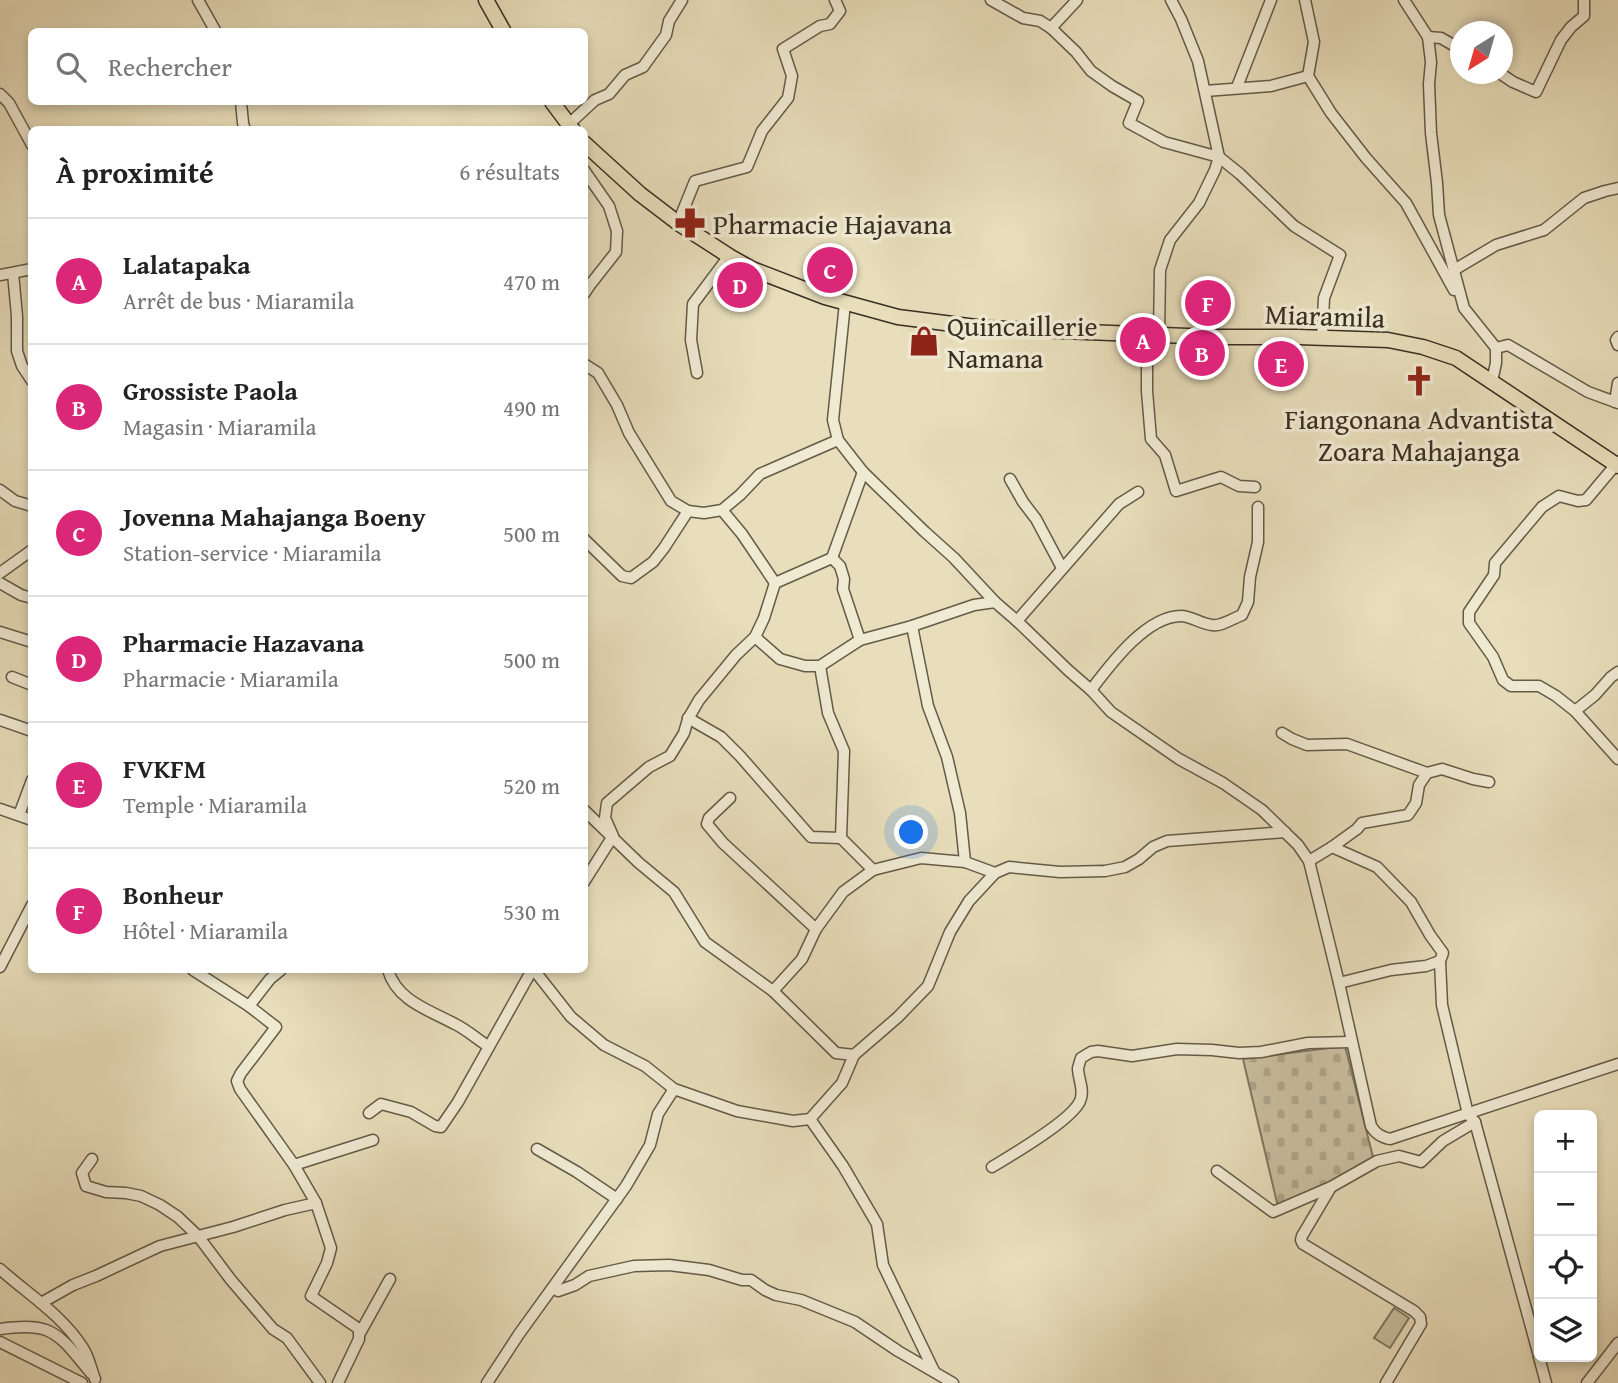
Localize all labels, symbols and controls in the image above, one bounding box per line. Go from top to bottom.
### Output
north arrow [1450,21,1513,84]
search box [28,28,588,105]
text: Rechercher [108,47,232,86]
icon: search [52,48,90,86]
text: À proximité [56,150,214,194]
text: 6 résultats [459,155,560,188]
place label: Pharmacie Hajavana [713,203,953,244]
pharmacy icon: Pharmacie Hajavana [673,206,707,240]
pin: C [807,244,853,296]
text: Lalatapaka [123,245,251,284]
pin: D [717,259,763,311]
text: A [72,265,86,298]
text: 470 m [503,265,560,298]
pin: F [1185,277,1231,329]
text: Arrêt de bus · Miaramila [123,284,354,317]
street label: Miaramila [1264,292,1387,338]
place label: Quincaillerie Namana [947,305,1098,378]
pin: A [1120,314,1166,366]
shop icon: Quincaillerie Namana [907,324,941,358]
pin: B [1179,327,1225,379]
pin: E [1258,338,1304,390]
church icon: Fiangonana Advantista Zoara Mahajanga [1402,364,1436,398]
text: Grossiste Paola [123,371,298,410]
text: B [72,391,86,424]
text: 490 m [503,391,560,424]
place label: Fiangonana Advantista Zoara Mahajanga [1284,398,1554,471]
text: Magasin · Miaramila [123,410,316,443]
text: Jovenna Mahajanga Boeny [123,497,425,536]
text: C [72,517,86,550]
text: 500 m [503,517,560,550]
text: Station-service · Miaramila [123,536,381,569]
text: Pharmacie Hazavana [123,623,364,662]
text: D [72,643,86,676]
text: 500 m [503,643,560,676]
text: Pharmacie · Miaramila [123,662,339,695]
text: FVKFM [123,749,206,788]
text: E [73,769,85,802]
text: 520 m [503,769,560,802]
text: Temple · Miaramila [123,788,307,821]
your location [894,815,928,849]
text: Bonheur [123,875,223,914]
text: F [73,895,85,928]
text: 530 m [503,895,560,928]
text: Hôtel · Miaramila [123,914,288,947]
map controls [1534,1110,1597,1362]
button: + [1534,1110,1597,1173]
button: − [1534,1173,1597,1236]
button: locate [1534,1236,1597,1299]
button: layers [1534,1299,1597,1362]

